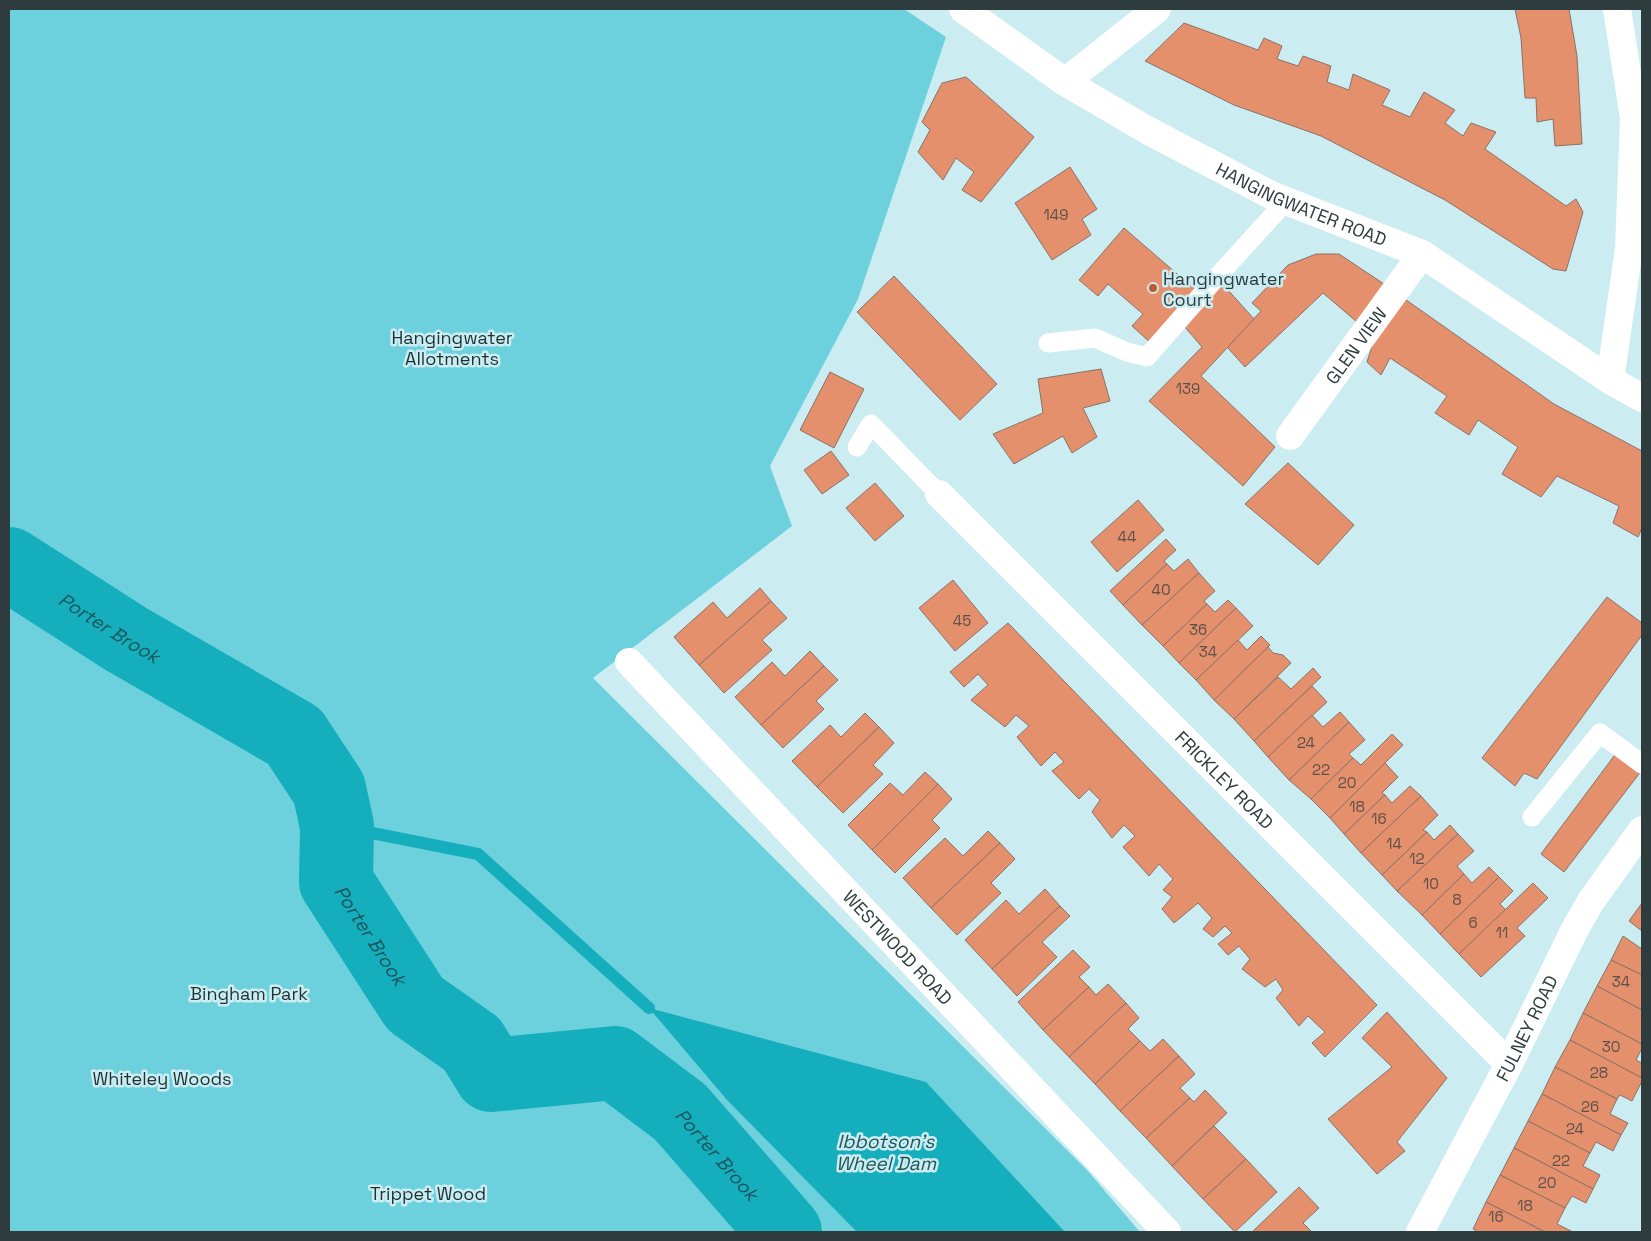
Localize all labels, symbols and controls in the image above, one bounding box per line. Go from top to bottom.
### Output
street label: HANGINGWATER ROAD [1212,157,1390,251]
house number: 149 [1044,205,1068,224]
place label: Hangingwater Court [1163,267,1284,311]
marker: Hangingwater Court [1147,282,1159,294]
street label: GLEN VIEW [1320,302,1392,388]
park label: Hangingwater Allotments [391,326,513,370]
house number: 139 [1176,379,1200,398]
house number: 44 [1118,527,1136,546]
house number: 40 [1152,580,1171,599]
water label: Porter Brook [54,587,167,670]
house number: 45 [953,611,971,630]
house number: 36 [1189,620,1207,639]
house number: 34 [1199,642,1217,661]
street label: FRICKLEY ROAD [1171,726,1279,834]
house number: 24 [1297,733,1315,752]
house number: 22 [1312,760,1330,779]
house number: 20 [1338,773,1356,792]
house number: 18 [1349,797,1365,816]
house number: 16 [1371,809,1387,828]
house number: 14 [1386,834,1402,853]
house number: 12 [1409,849,1425,868]
house number: 10 [1423,874,1439,893]
water label: Porter Brook [329,880,414,993]
street label: WESTWOOD ROAD [838,885,958,1009]
house number: 8 [1452,890,1462,909]
house number: 6 [1468,913,1478,932]
house number: 11 [1496,923,1508,942]
street label: FULNEY ROAD [1490,971,1562,1085]
house number: 34 [1612,972,1630,991]
park label: Bingham Park [190,982,308,1005]
house number: 30 [1602,1037,1620,1056]
house number: 28 [1590,1063,1608,1082]
park label: Whiteley Woods [92,1067,232,1090]
house number: 26 [1581,1097,1599,1116]
water label: Porter Brook [670,1103,766,1208]
house number: 24 [1566,1119,1584,1138]
water label: Ibbotson’s Wheel Dam [836,1129,937,1176]
house number: 22 [1552,1151,1570,1170]
house number: 20 [1538,1173,1556,1192]
park label: Trippet Wood [370,1182,486,1205]
house number: 18 [1517,1196,1533,1215]
house number: 16 [1488,1207,1504,1226]

